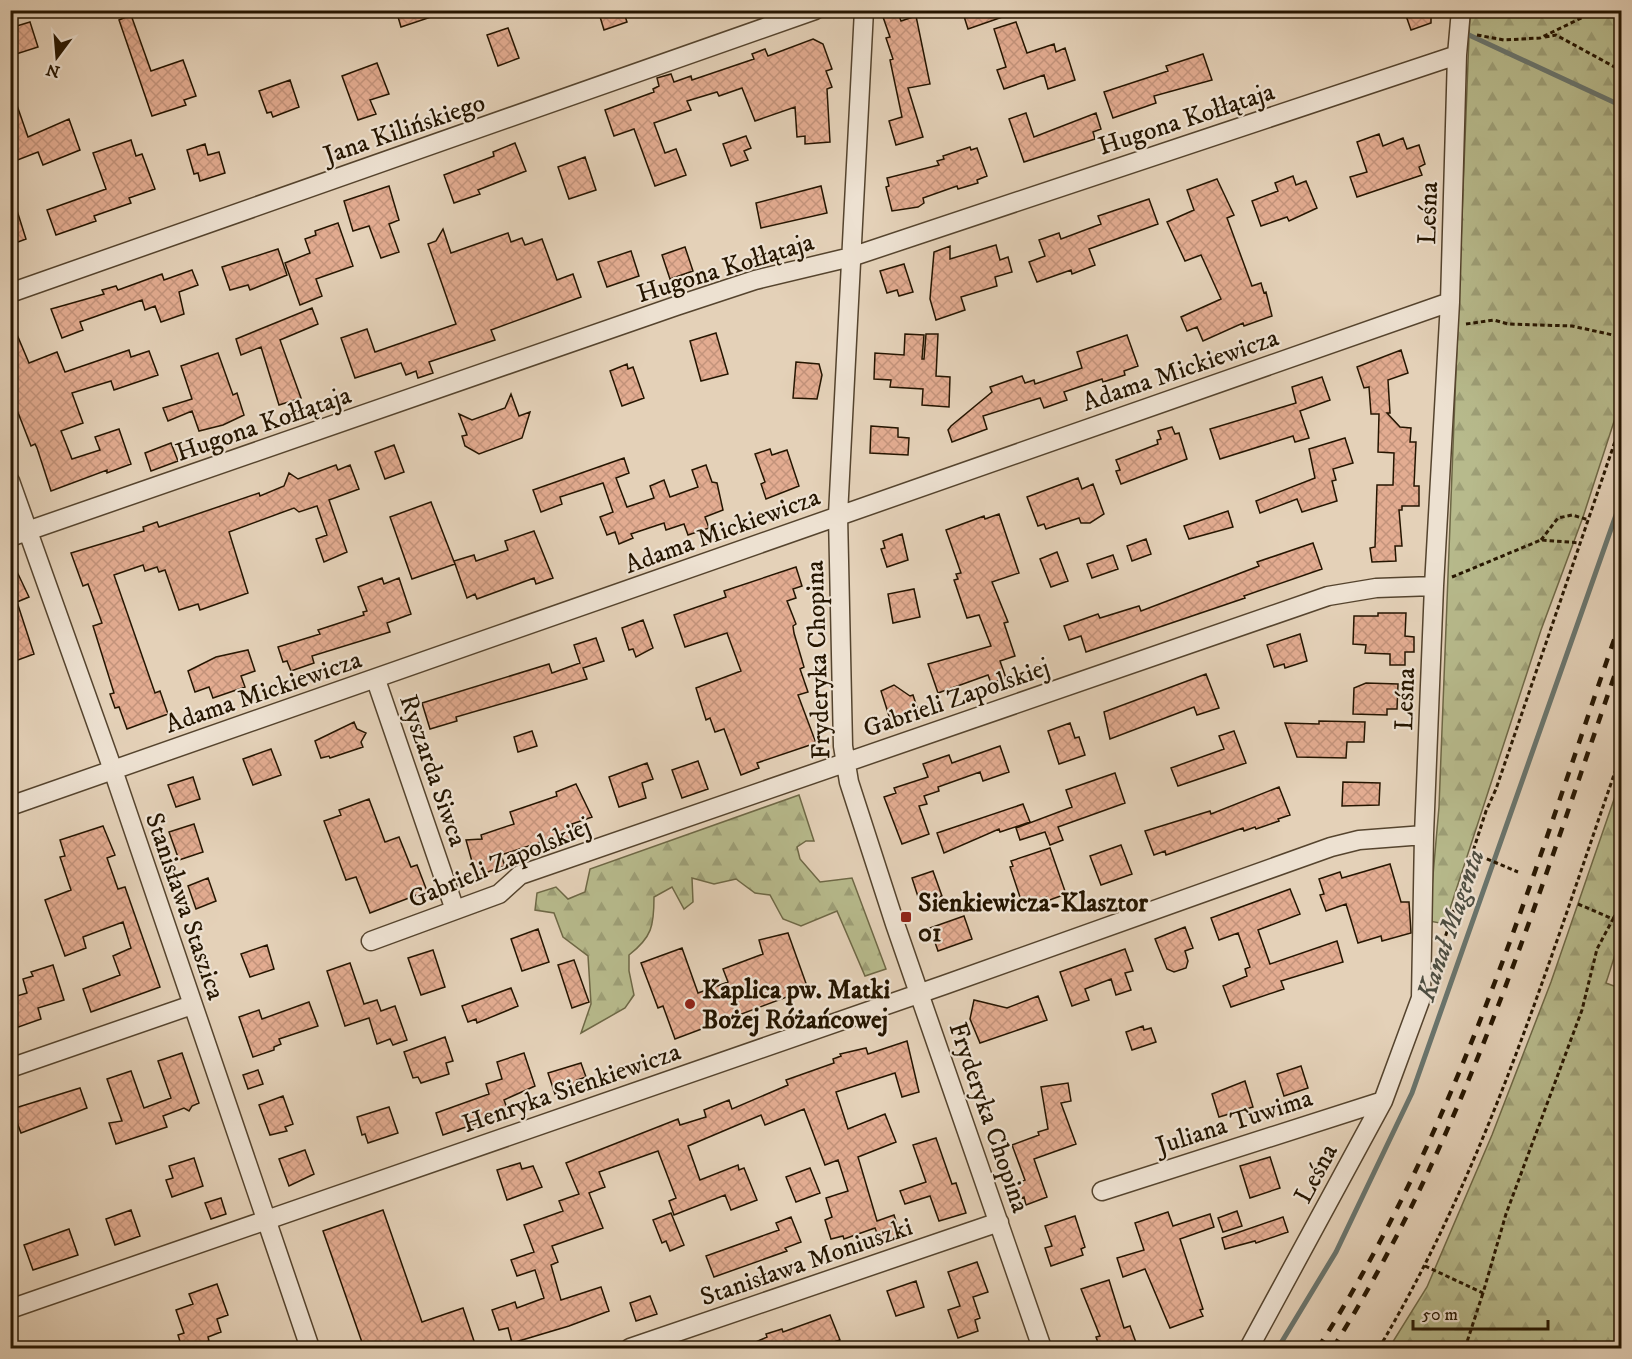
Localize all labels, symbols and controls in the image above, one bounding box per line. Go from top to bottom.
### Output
north arrow [27,27,87,87]
text: N [44,59,62,82]
street label: Hugona Kołłątaja [1094,75,1279,163]
street label: Jana Kilińskiego [318,86,490,173]
street label: Leśna [1411,181,1446,245]
street label: Hugona Kołłątaja [633,226,818,311]
street label: Adama Mickiewicza [1078,321,1283,419]
street label: Hugona Kołłątaja [171,379,356,470]
street label: Adama Mickiewicza [620,481,825,582]
street label: Fryderyka Chopina [799,560,838,760]
street label: Adama Mickiewicza [161,643,366,741]
street label: Gabrieli Zapolskiej [859,651,1054,746]
street label: Leśna [1388,667,1423,731]
street label: Ryszarda Siwca [391,690,474,851]
street label: Stanisława Staszica [137,809,232,1004]
street label: Gabrieli Zapolskiej [403,810,596,917]
water label: Kanał Magenta [1409,845,1493,1006]
place label: Sienkiewicza-Klasztor 01 [918,887,1148,950]
marker: Sienkiewicza-Klasztor 01 [899,910,913,924]
place label: Kaplica pw. Matki Bożej Różańcowej [702,974,890,1037]
marker: Kaplica pw. Matki Bożej Różańcowej [683,997,697,1011]
street label: Fryderyka Chopina [941,1018,1037,1217]
street label: Henryka Sienkiewicza [458,1036,685,1141]
street label: Juliana Tuwima [1150,1082,1317,1164]
street label: Leśna [1287,1138,1346,1209]
street label: Stanisława Moniuszki [696,1211,917,1314]
scale bar [1413,1293,1548,1331]
text: 50 m [1422,1304,1458,1326]

